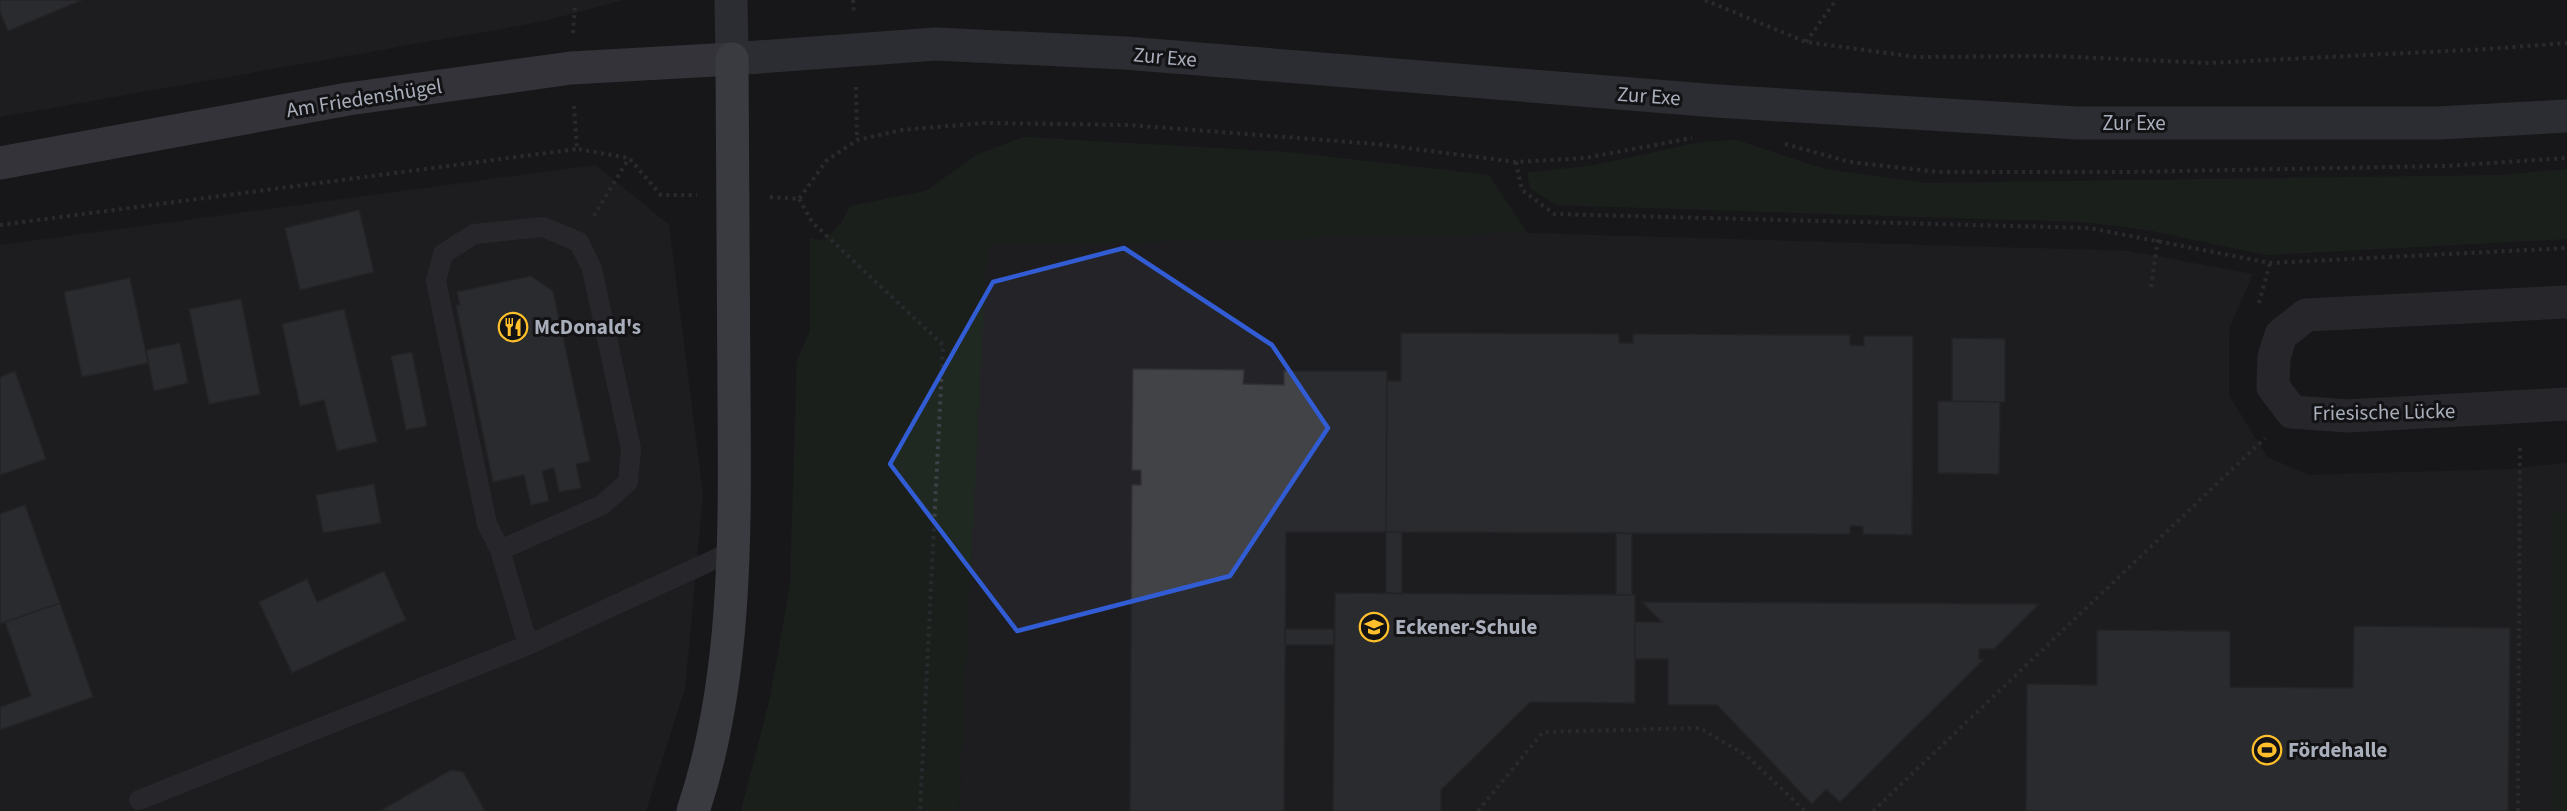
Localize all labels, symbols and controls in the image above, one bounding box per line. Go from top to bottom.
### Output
street label: Zur Exe [1132,39,1198,75]
street label: Am Friedenshügel [284,71,444,125]
street label: Zur Exe [1616,79,1682,113]
street label: Zur Exe [2102,108,2166,138]
restaurant icon: McDonald's [497,311,529,343]
place label: McDonald's [534,312,641,342]
street label: Friesische Lücke [2312,396,2456,428]
school or university icon: Eckener-Schule [1358,611,1390,643]
place label: Eckener-Schule [1395,612,1537,642]
sports icon: Fördehalle [2251,734,2283,766]
place label: Fördehalle [2288,735,2387,765]

